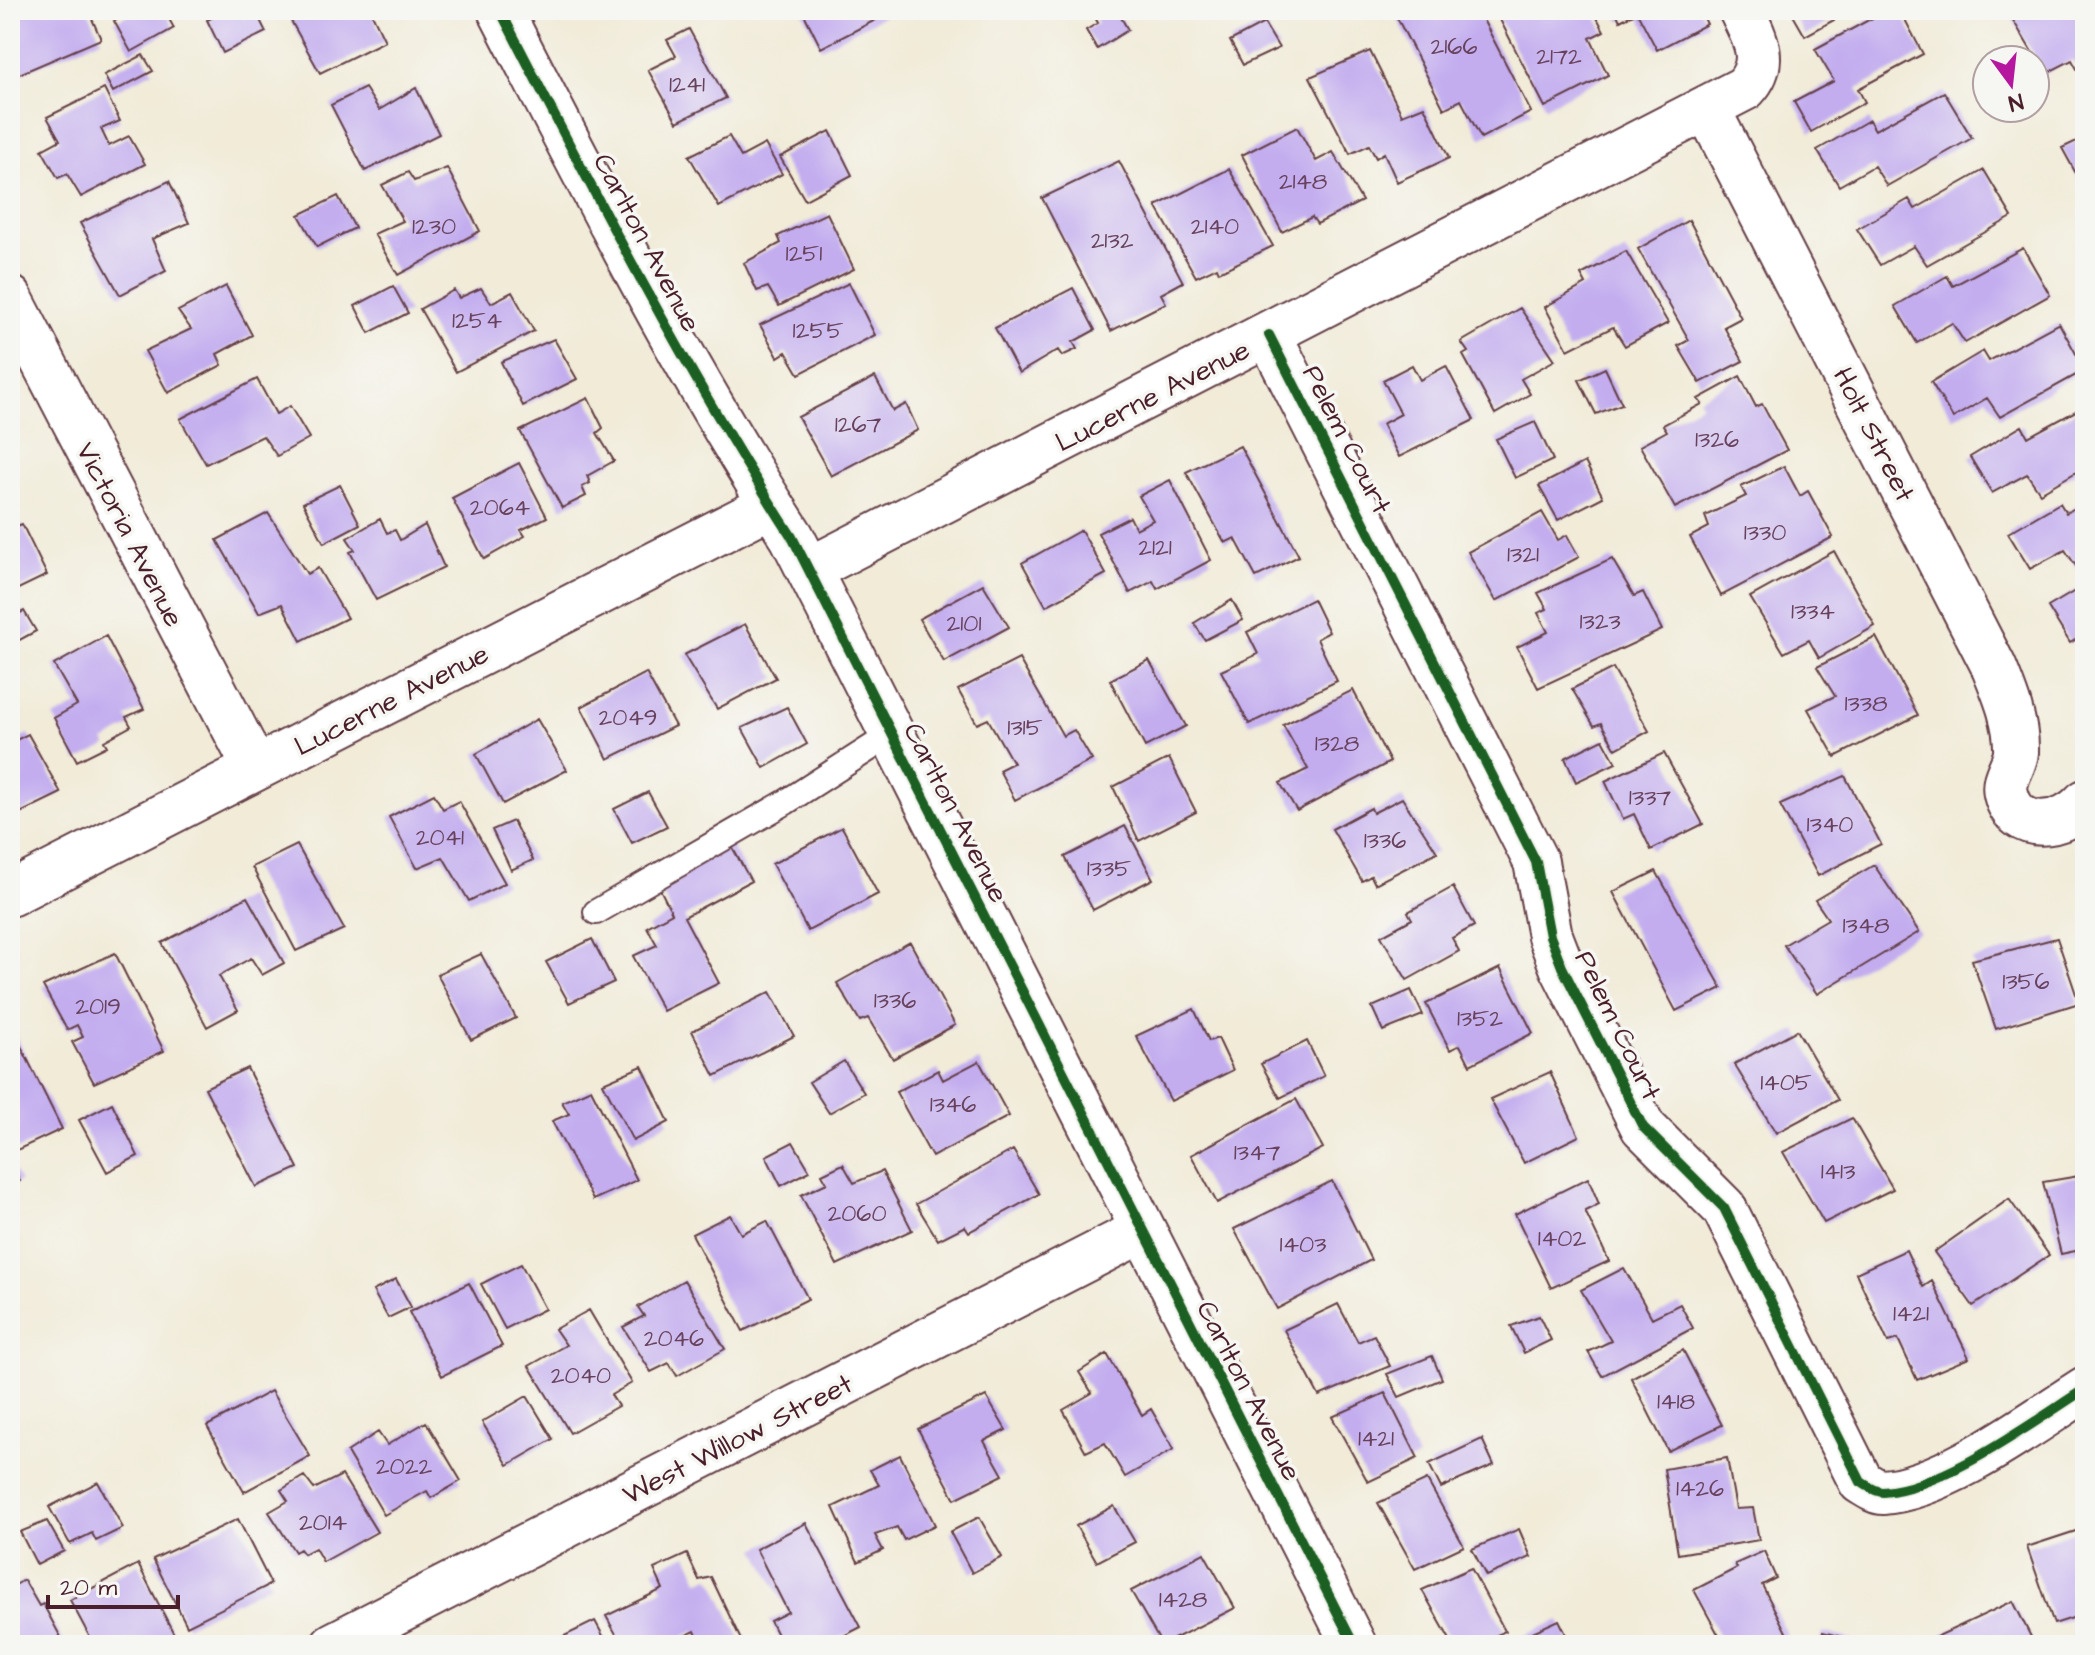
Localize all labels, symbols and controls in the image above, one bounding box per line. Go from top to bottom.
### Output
house number: 2166 [1431,30,1477,64]
house number: 2172 [1536,40,1582,74]
north arrow [1971,44,2051,124]
house number: 1241 [669,68,705,102]
text: N [2005,85,2026,119]
street label: Carlton Avenue [583,146,710,339]
house number: 2148 [1279,165,1327,199]
house number: 1230 [412,210,456,244]
house number: 2140 [1191,210,1239,244]
house number: 2132 [1091,224,1134,258]
house number: 1251 [786,237,822,271]
house number: 1254 [452,304,502,338]
house number: 1255 [793,314,843,348]
street label: Lucerne Avenue [1049,331,1257,462]
street label: Pelem Court [1292,359,1401,521]
street label: Holt Street [1823,361,1924,509]
house number: 1267 [835,408,882,442]
house number: 1326 [1695,423,1739,457]
street label: Victoria Avenue [66,436,193,634]
house number: 2064 [470,491,530,525]
house number: 1330 [1744,516,1786,550]
house number: 2121 [1138,531,1172,565]
house number: 1321 [1507,538,1539,572]
house number: 1334 [1791,595,1835,629]
house number: 1323 [1579,605,1621,639]
house number: 2101 [946,607,982,641]
street label: Lucerne Avenue [288,635,496,766]
house number: 1338 [1844,687,1888,721]
house number: 2049 [599,701,657,735]
house number: 1315 [1007,711,1043,745]
street label: Carlton Avenue [894,716,1018,909]
house number: 1328 [1315,727,1359,761]
house number: 1337 [1629,781,1671,815]
house number: 1340 [1807,808,1853,842]
house number: 2041 [416,821,464,855]
house number: 1336 [1364,824,1406,858]
house number: 1335 [1087,852,1131,886]
house number: 1348 [1842,909,1890,943]
street label: Pelem Court [1565,944,1671,1108]
house number: 1356 [2002,965,2050,999]
house number: 1336 [874,984,916,1018]
house number: 2019 [75,990,121,1024]
house number: 1352 [1457,1002,1503,1036]
house number: 1405 [1760,1066,1812,1100]
house number: 1346 [930,1088,976,1122]
house number: 1347 [1234,1136,1280,1170]
house number: 1413 [1821,1155,1855,1189]
house number: 2060 [827,1197,887,1231]
house number: 1402 [1538,1222,1586,1256]
house number: 1403 [1280,1228,1326,1262]
street label: Carlton Avenue [1187,1294,1311,1487]
house number: 1421 [1893,1297,1929,1331]
house number: 2046 [644,1322,704,1356]
house number: 2040 [551,1359,611,1393]
street label: West Willow Street [616,1364,860,1514]
house number: 1418 [1657,1385,1695,1419]
house number: 1421 [1358,1422,1394,1456]
house number: 2022 [376,1450,432,1484]
house number: 1426 [1676,1472,1724,1506]
house number: 2014 [299,1506,347,1540]
scale bar [48,1559,178,1609]
text: 20 m [60,1571,117,1605]
house number: 1428 [1159,1583,1207,1617]

